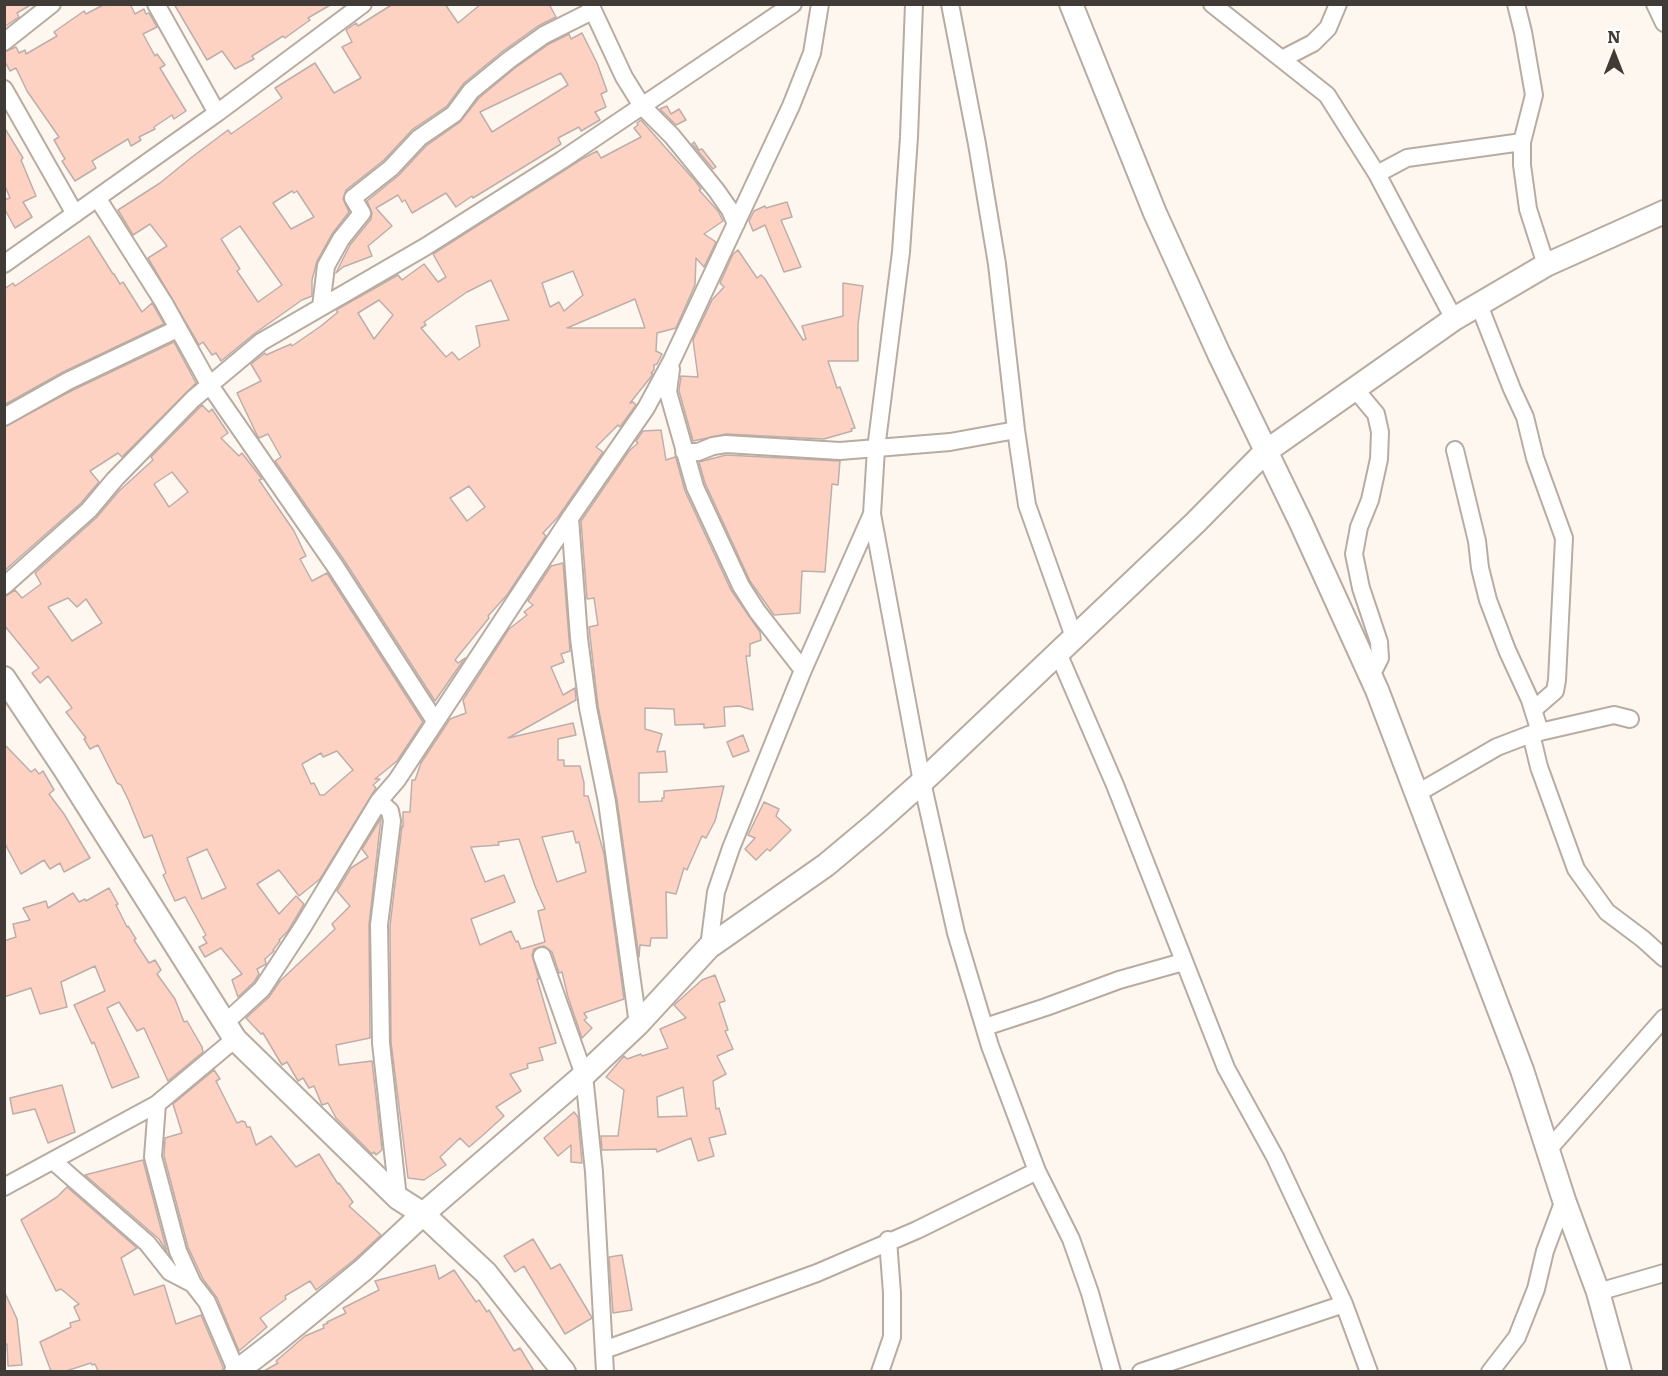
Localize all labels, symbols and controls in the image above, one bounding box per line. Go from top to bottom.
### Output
north arrow [1584,24,1644,84]
text: N [1607,24,1621,48]

